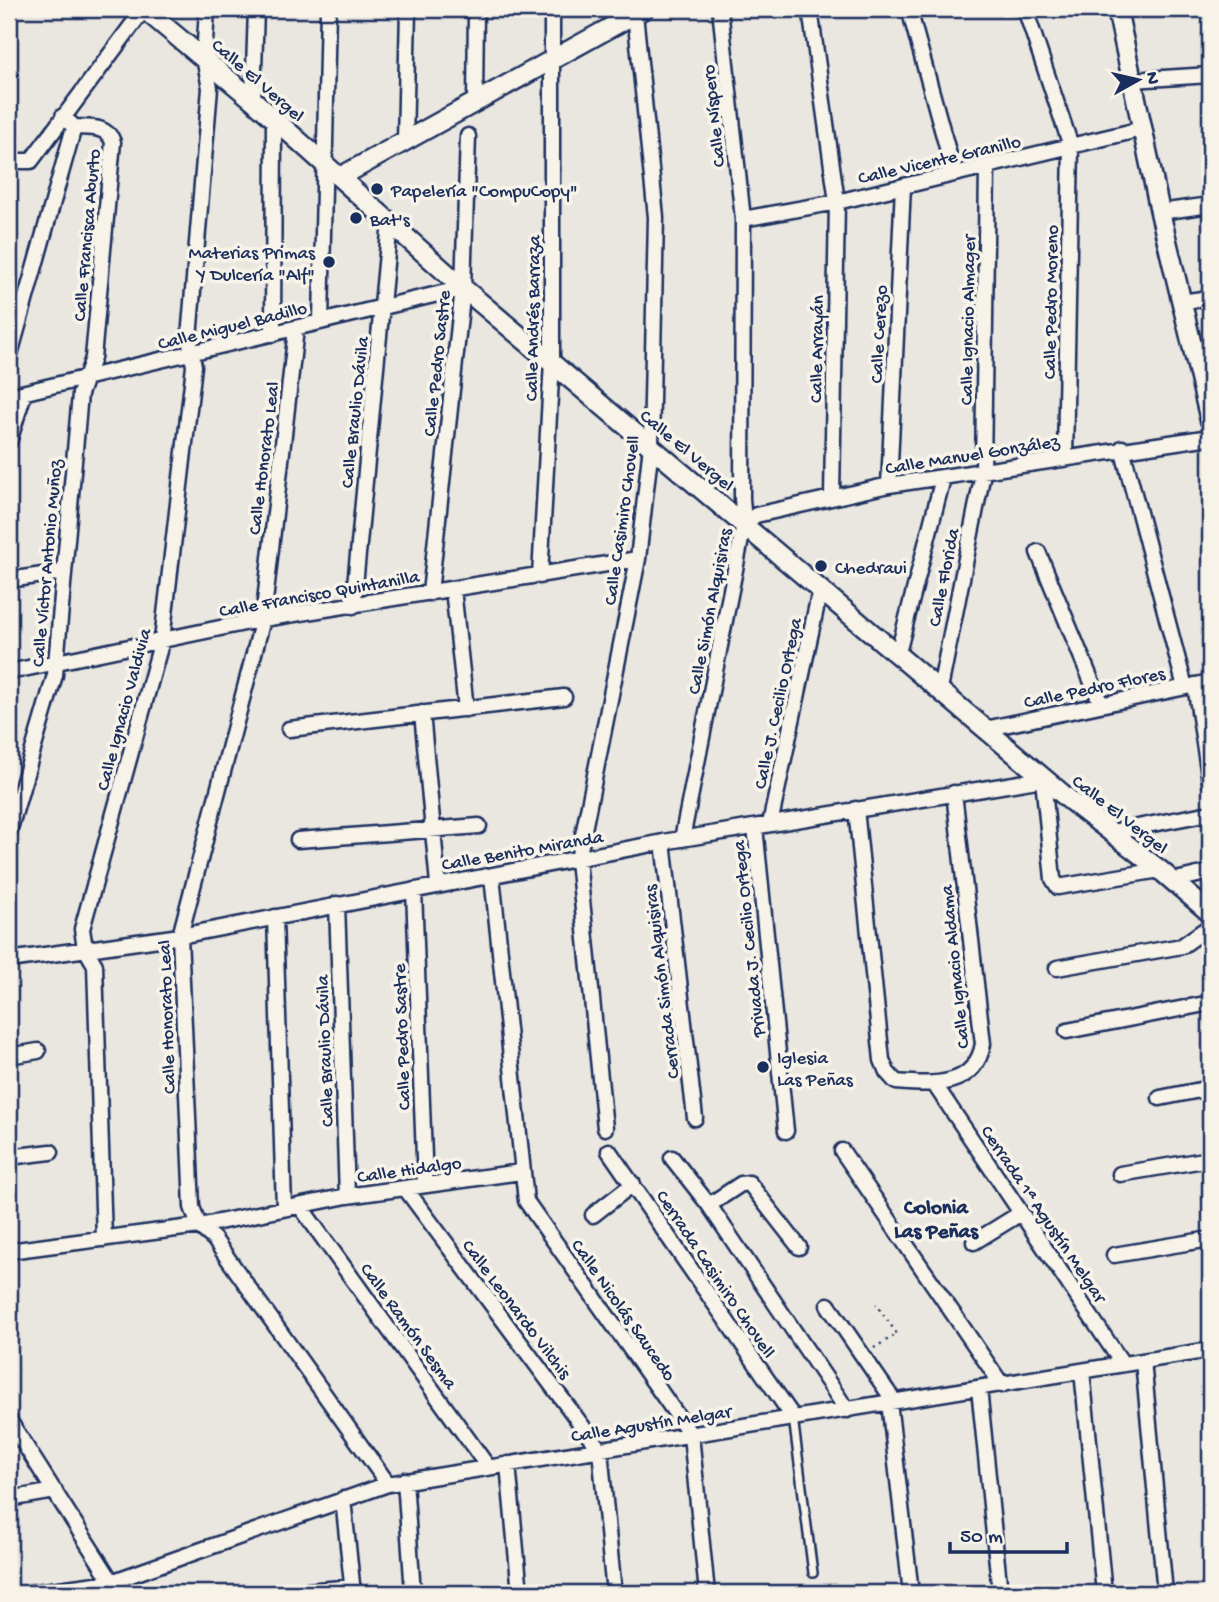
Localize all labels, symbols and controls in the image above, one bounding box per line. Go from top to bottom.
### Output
street label: Calle El Vergel [205,35,308,128]
north arrow [1104,46,1174,116]
street label: Calle Níspero [699,63,732,168]
text: N [1139,70,1164,86]
street label: Calle Vicente Granillo [856,131,1023,191]
street label: Calle Francisca Aburto [69,148,107,323]
marker: Papelería "CompuCopy" [369,181,385,197]
place label: Papelería "CompuCopy" [390,181,578,204]
marker: Bat's [348,210,364,226]
place label: Bat's [369,210,411,233]
street label: Calle Pedro Moreno [1040,224,1065,380]
street label: Calle Andrés Barraza [522,233,547,401]
street label: Calle Ignacio Almager [957,233,983,405]
place label: Materias Primas Y Dulcería "Alf" [188,243,316,288]
marker: Materias Primas Y Dulcería "Alf" [321,254,337,270]
street label: Calle Cerezo [866,284,895,384]
street label: Calle Pedro Sastre [419,289,458,438]
street label: Calle Arrayán [806,295,831,403]
street label: Calle Miguel Badillo [156,298,310,357]
street label: Calle Braulio Dávila [337,334,376,489]
street label: Calle Honorato Leal [245,381,286,536]
street label: Calle El Vergel [634,406,738,498]
street label: Calle Manuel González [884,431,1062,482]
street label: Calle Casimiro Chovell [600,434,647,607]
street label: Calle Víctor Antonio Muñoz [28,458,69,668]
street label: Calle Florida [925,525,967,629]
street label: Calle Simón Alquisiras [684,526,739,697]
marker: Chedraui [813,558,829,574]
place label: Chedraui [835,558,907,581]
street label: Calle Francisco Quintanilla [218,566,423,624]
street label: Calle J. Cecilio Ortega [750,615,809,791]
street label: Calle Ignacio Valdivia [93,625,158,794]
street label: Calle Pedro Flores [1022,663,1168,716]
street label: Calle El Vergel [1066,771,1172,861]
street label: Calle Benito Miranda [440,827,607,878]
street label: Privada J. Cecilio Ortega [729,838,772,1039]
street label: Cerrada Simón Alquisiras [640,882,687,1080]
street label: Calle Ignacio Aldama [936,882,977,1050]
street label: Calle Honorato Leal [154,940,183,1094]
street label: Calle Pedro Sastre [389,963,418,1111]
street label: Calle Braulio Dávila [312,973,341,1127]
place label: Iglesia Las Peñas [777,1048,854,1093]
marker: Iglesia Las Peñas [755,1059,771,1075]
street label: Cerrada 1ª Agustín Melgar [974,1122,1111,1310]
street label: Calle Hidalgo [356,1153,463,1190]
street label: Cerrada Casimiro Chovell [649,1187,779,1363]
district label: Colonia Las Peñas [894,1197,979,1246]
street label: Calle Leonardo Vilchis [455,1236,576,1385]
street label: Calle Nicolás Saucedo [564,1236,680,1387]
street label: Calle Ramón Sesma [354,1259,462,1396]
street label: Calle Agustín Melgar [570,1401,736,1449]
scale bar [950,1511,1067,1555]
text: 50 m [960,1526,1003,1551]

